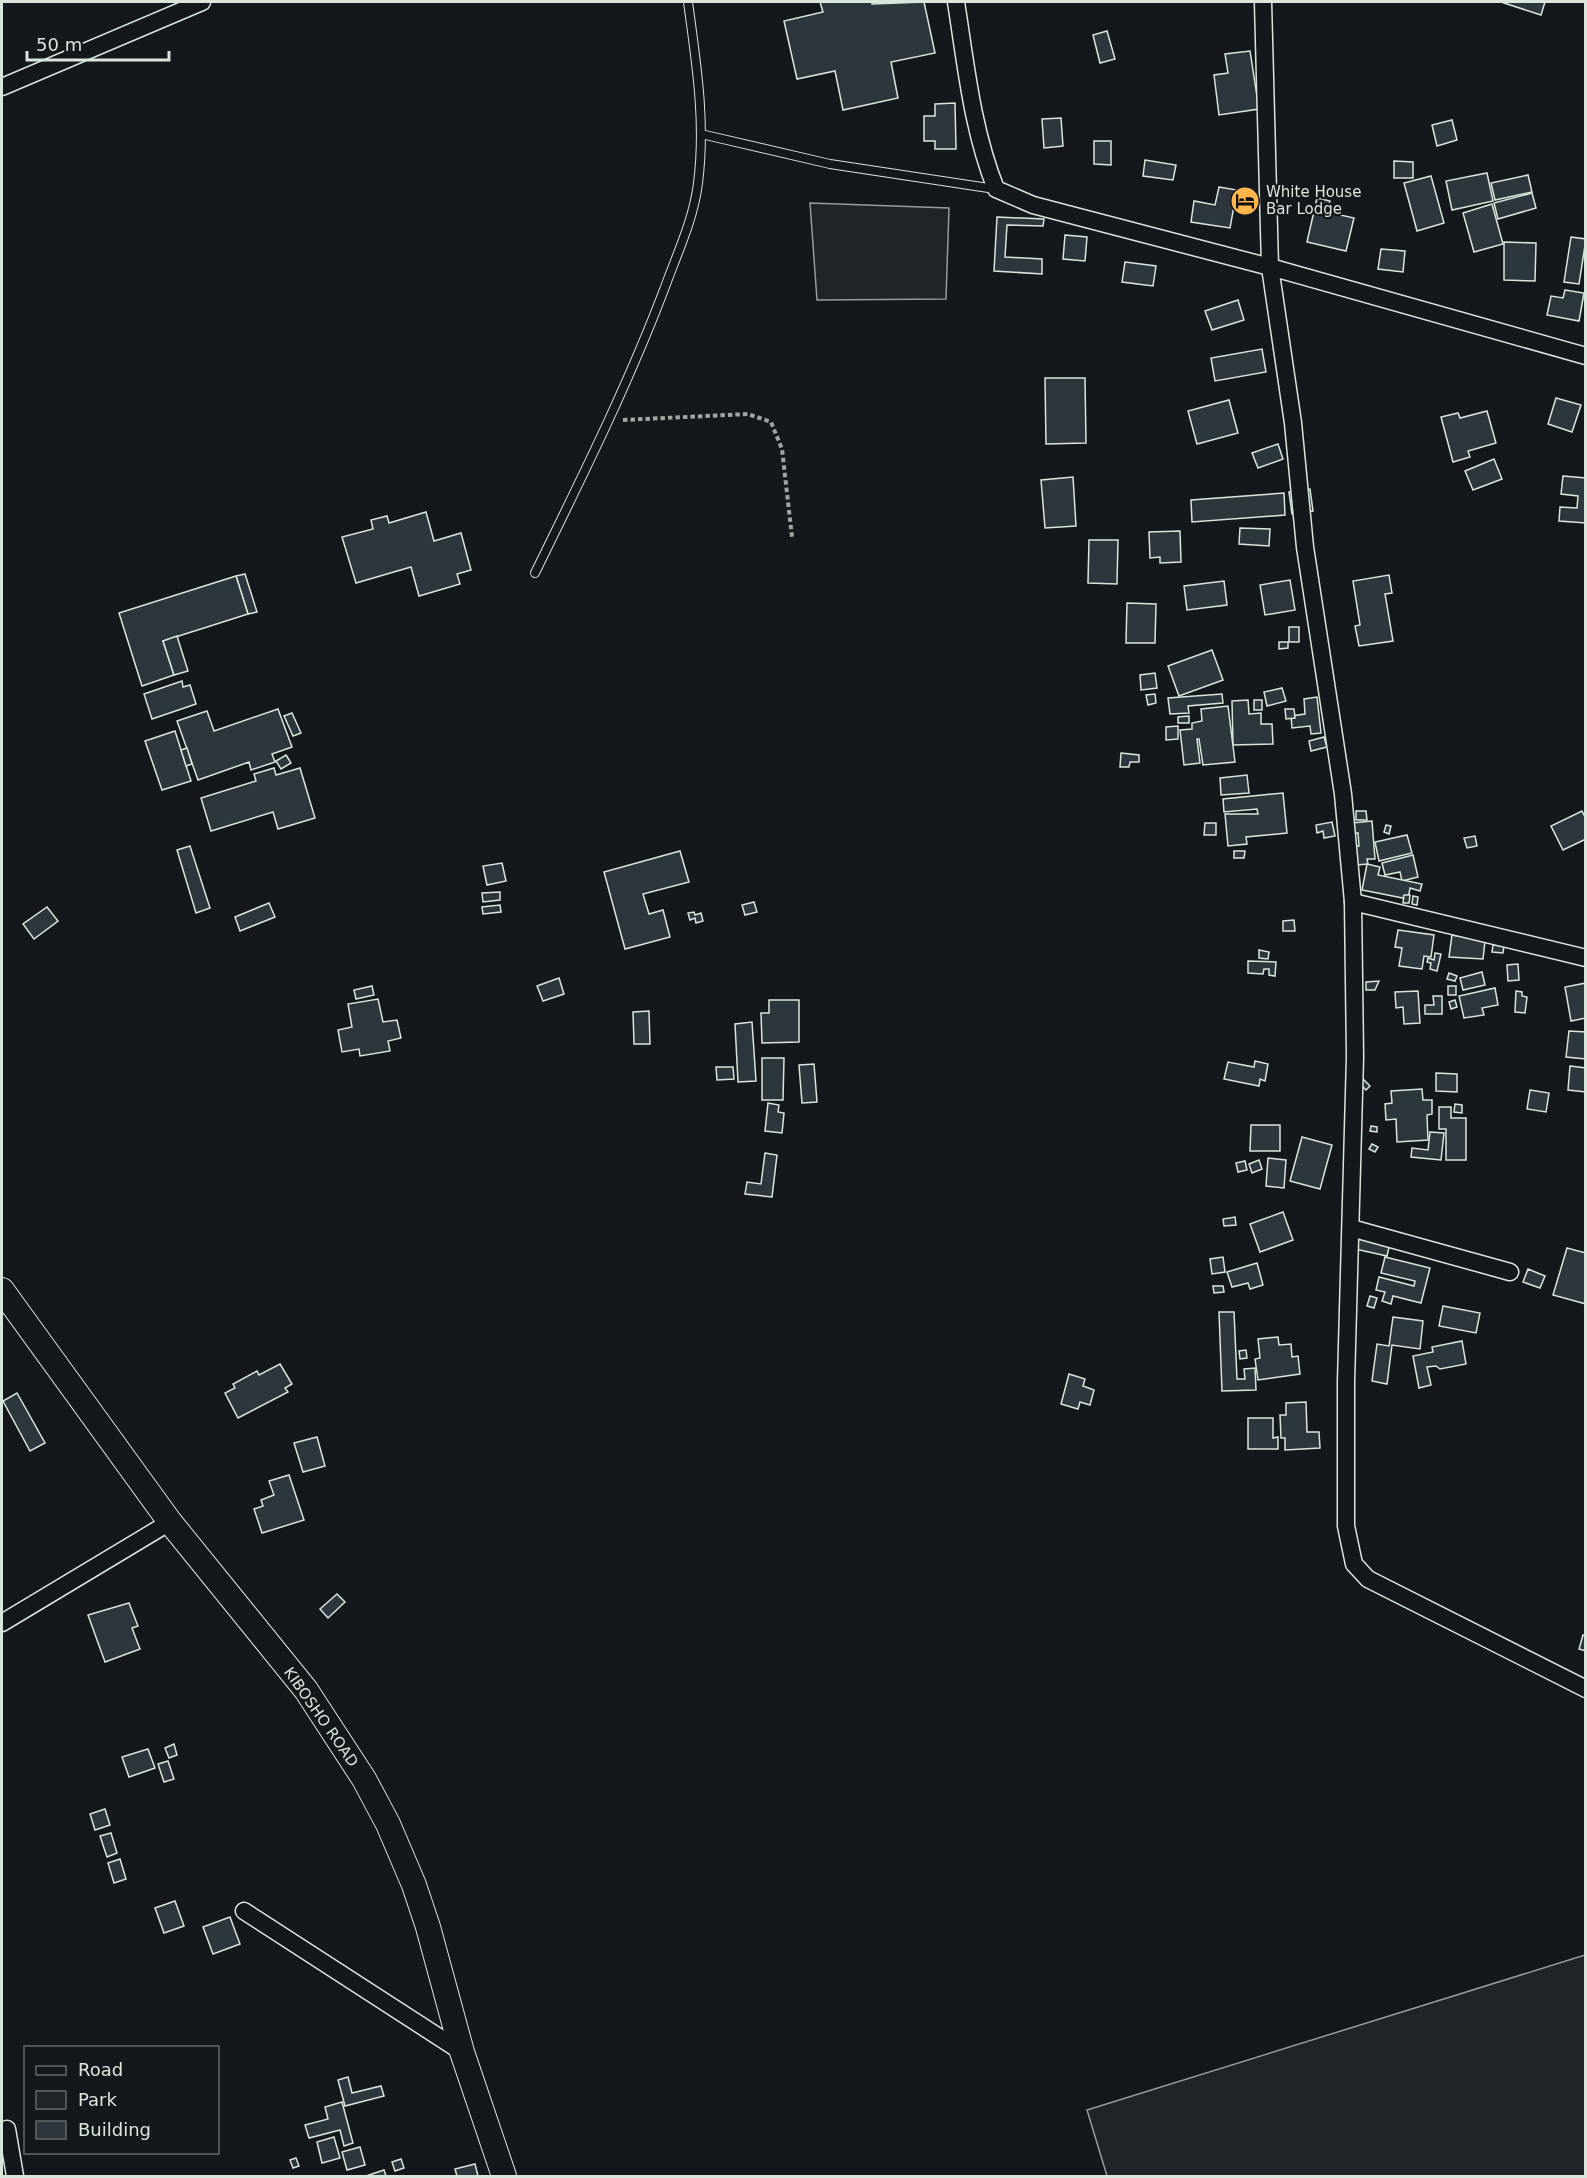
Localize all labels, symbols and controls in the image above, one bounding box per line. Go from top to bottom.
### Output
scale bar [27,24,170,62]
text: 50 m [36,34,82,55]
place label: White House Bar Lodge [1266,183,1361,218]
hotel icon: White House Bar Lodge [1229,185,1261,217]
street label: KIBOSHO ROAD [280,1664,362,1770]
legend [24,2046,219,2154]
text: Road [78,2059,123,2080]
text: Park [78,2089,117,2110]
text: Building [78,2119,151,2140]

